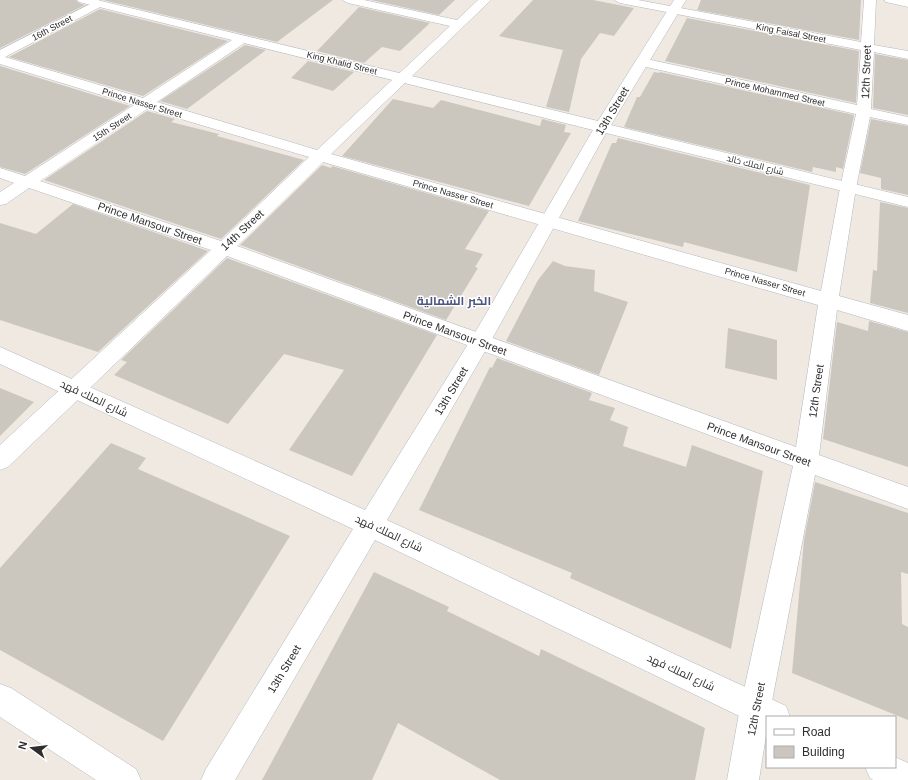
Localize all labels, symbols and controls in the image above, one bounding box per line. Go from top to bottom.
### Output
street label: 16th Street [30,13,74,43]
street label: King Faisal Street [755,21,827,45]
street label: 12th Street [859,45,873,99]
street label: King Khalid Street [306,49,379,77]
street label: Prince Mohammed Street [724,76,826,108]
street label: 13th Street [593,85,631,137]
street label: Prince Nasser Street [101,86,184,120]
street label: 15th Street [91,111,134,143]
street label: شارع الملك خالد [725,153,785,178]
street label: Prince Nasser Street [412,178,495,210]
street label: Prince Mansour Street [96,200,204,246]
street label: 14th Street [218,207,266,253]
street label: Prince Nasser Street [724,266,807,298]
district label: الخبر الشمالية [417,294,491,309]
street label: Prince Mansour Street [402,309,508,357]
street label: 12th Street [806,364,826,418]
street label: 13th Street [432,365,470,417]
street label: شارع الملك فهد [58,377,130,421]
street label: Prince Mansour Street [706,420,812,468]
street label: شارع الملك فهد [353,512,425,556]
street label: 13th Street [265,643,303,695]
street label: شارع الملك فهد [645,651,717,695]
street label: 12th Street [745,681,767,737]
legend [766,716,896,768]
text: Road [802,725,831,739]
north arrow [12,728,52,768]
text: N [16,740,29,751]
text: Building [802,745,845,759]

